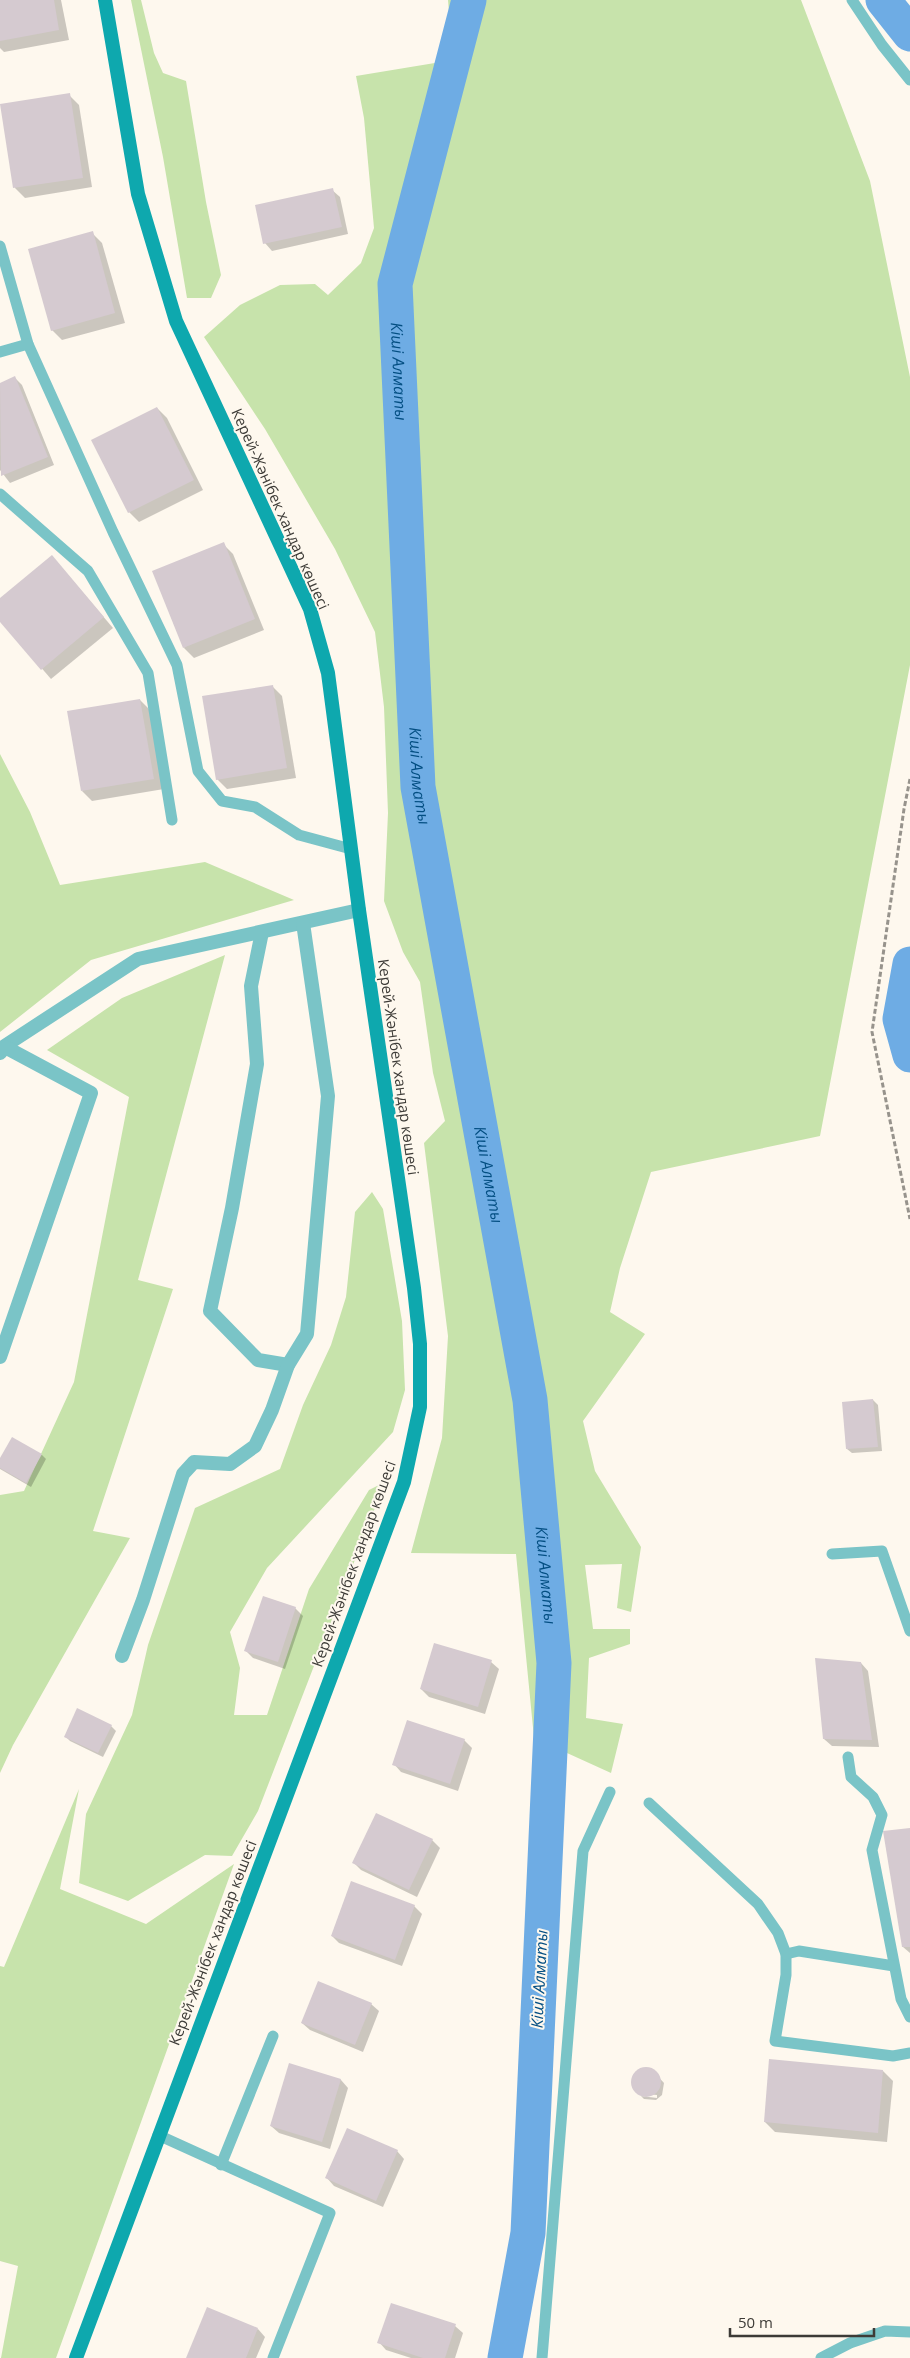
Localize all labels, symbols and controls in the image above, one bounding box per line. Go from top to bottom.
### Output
water label: Кіші Алматы [386,322,412,422]
street label: Керей-Жәнібек хандар көшесі [227,405,334,612]
water label: Кіші Алматы [404,726,436,827]
street label: Керей-Жәнібек хандар көшесі [374,957,424,1176]
water label: Кіші Алматы [469,1124,509,1225]
street label: Керей-Жәнібек хандар көшесі [306,1458,400,1670]
water label: Кіші Алматы [531,1525,561,1626]
street label: Керей-Жәнібек хандар көшесі [164,1837,260,2048]
water label: Кіші Алматы [525,1929,553,2029]
scale bar [730,2306,874,2338]
text: 50 m [738,2312,773,2332]

